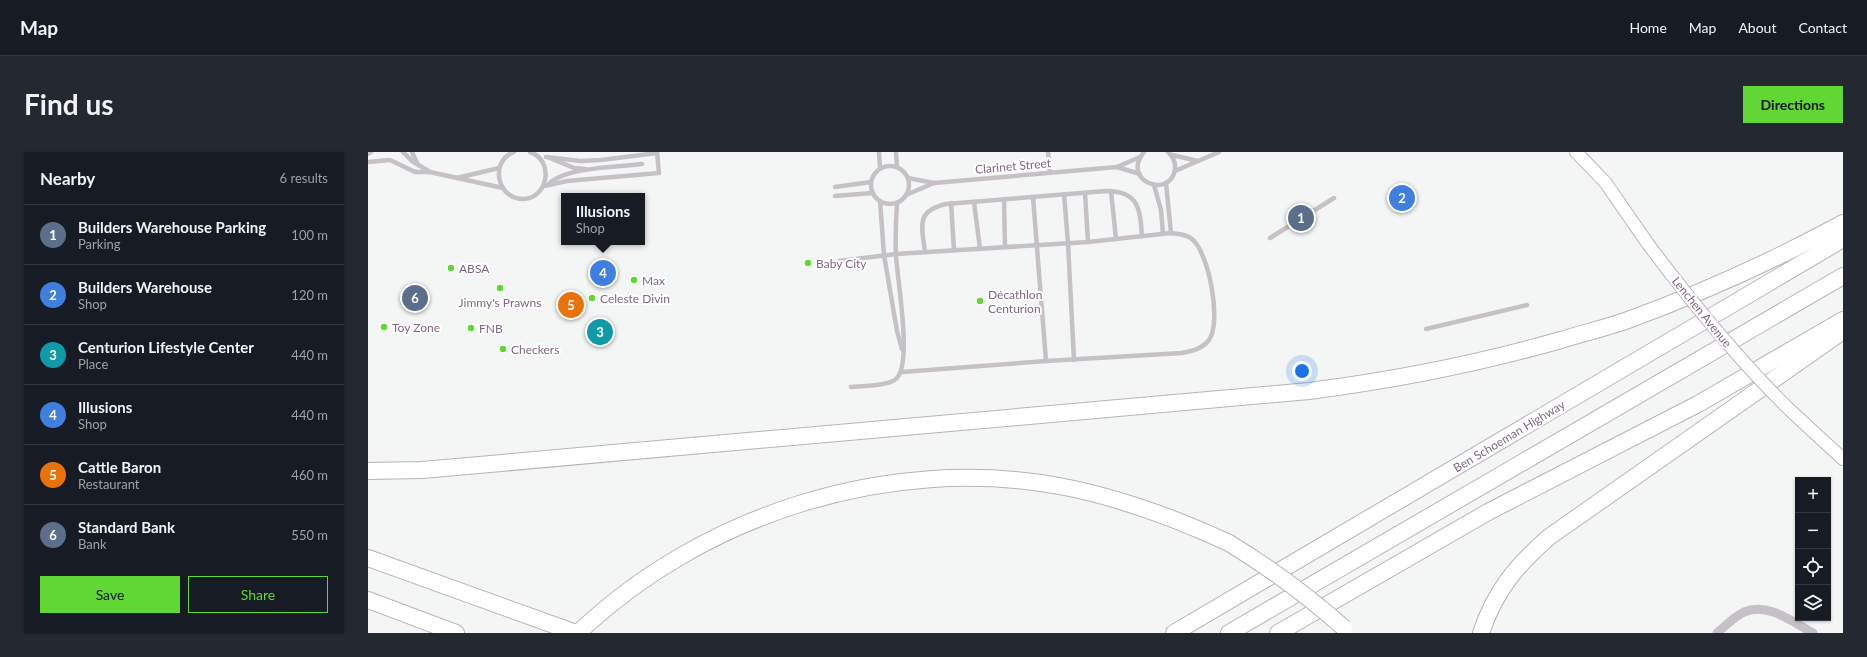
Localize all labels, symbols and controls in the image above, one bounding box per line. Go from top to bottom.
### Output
text: Map [20,16,58,39]
text: Home [1629,19,1667,36]
text: Map [1689,19,1716,36]
text: About [1738,19,1776,36]
text: Contact [1798,19,1847,36]
button: Directions [1743,86,1843,123]
text: Find us [24,87,114,121]
street label: Clarinet Street [974,155,1052,177]
text: Nearby [40,168,95,189]
text: 6 results [280,170,328,186]
pin: 2 [1389,183,1415,213]
popup [561,193,645,245]
text: Illusions [576,202,630,220]
pin: 1 [1288,203,1314,233]
text: Builders Warehouse Parking [78,218,266,236]
text: Shop [576,220,605,236]
text: 1 [49,227,57,243]
text: 100 m [291,227,328,243]
text: Parking [78,236,121,252]
place label: Baby City [816,256,867,271]
pin: 4 [590,258,616,288]
marker: Baby City [803,258,813,268]
place label: ABSA [459,261,490,276]
marker: ABSA [446,263,456,273]
place label: Max [642,273,665,288]
street label: Lenchen Avenue [1669,274,1735,350]
marker: Max [629,275,639,285]
text: Builders Warehouse [78,278,212,296]
pin: 6 [402,283,428,313]
marker: Jimmy's Prawns [495,283,505,293]
text: 2 [49,287,57,303]
text: 120 m [291,287,328,303]
place label: Décathlon Centurion [988,287,1042,316]
pin: 5 [558,290,584,320]
place label: Celeste Divin [600,291,670,306]
marker: Celeste Divin [587,293,597,303]
place label: Jimmy's Prawns [459,295,541,310]
text: Shop [78,296,107,312]
marker: Décathlon Centurion [975,296,985,306]
pin: 3 [587,317,613,347]
place label: Toy Zone [392,320,440,335]
place label: FNB [479,321,503,336]
marker: Toy Zone [379,322,389,332]
marker: FNB [466,323,476,333]
text: Centurion Lifestyle Center [78,338,254,356]
place label: Checkers [511,342,559,357]
marker: Checkers [498,344,508,354]
text: 3 [49,347,57,363]
text: 440 m [291,347,328,363]
text: Place [78,356,108,372]
your location [1292,361,1312,381]
street label: Ben Schoeman Highway [1450,396,1568,475]
text: Illusions [78,398,132,416]
text: 4 [49,407,57,423]
text: 440 m [291,407,328,423]
text: Shop [78,416,107,432]
text: Cattle Baron [78,458,161,476]
text: 5 [49,467,57,483]
text: 460 m [291,467,328,483]
text: Restaurant [78,476,140,492]
map controls [1795,477,1831,621]
button: + [1795,477,1831,513]
button: − [1795,513,1831,549]
text: Standard Bank [78,518,175,536]
text: 6 [49,527,57,543]
text: 550 m [291,527,328,543]
text: Bank [78,536,107,552]
button: locate [1795,549,1831,585]
button: Save [40,576,180,613]
button: Share [188,576,328,613]
button: layers [1795,585,1831,621]

